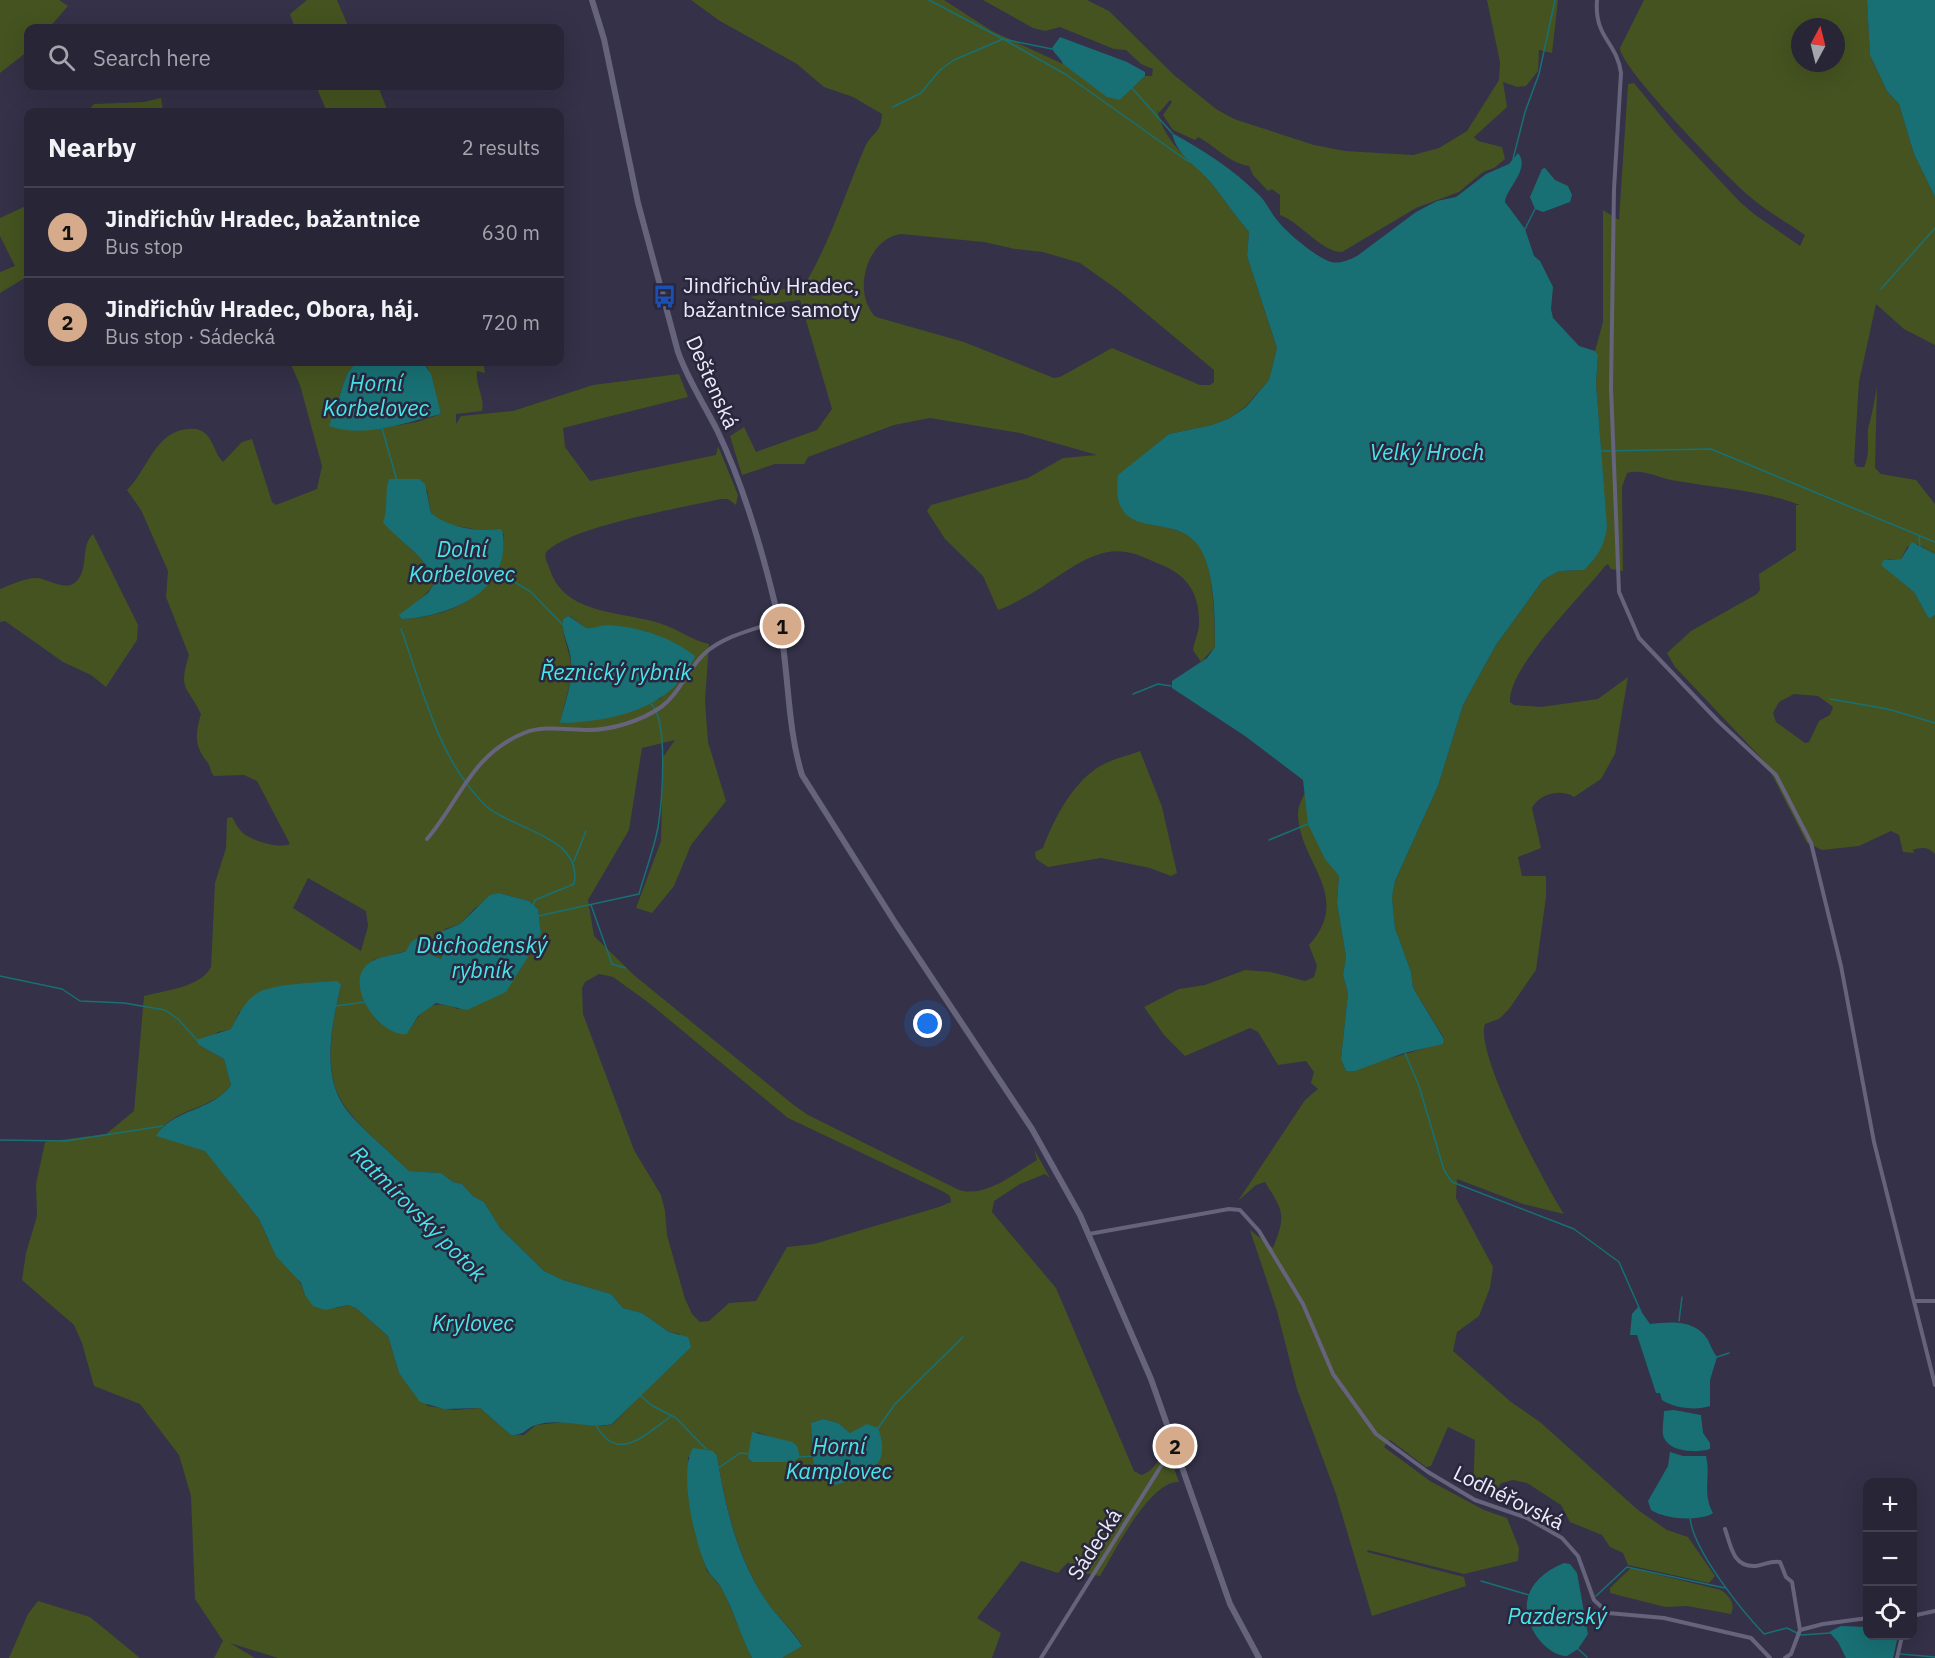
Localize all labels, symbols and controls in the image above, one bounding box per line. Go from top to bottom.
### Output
north arrow [1791,18,1845,72]
search box [24,24,564,90]
icon: search [45,41,78,74]
text: Search here [93,43,211,72]
text: Nearby [48,130,136,164]
text: 2 results [462,134,540,161]
text: Jindřichův Hradec, bažantnice [105,204,420,233]
text: 1 [62,219,74,246]
text: 630 m [482,219,540,246]
text: Bus stop [105,233,183,260]
place label: Jindřichův Hradec, bažantnice samoty [683,271,861,323]
bus stop icon: Jindřichův Hradec, bažantnice samoty [652,284,678,310]
text: Jindřichův Hradec, Obora, háj. [105,294,420,323]
text: 2 [62,309,74,336]
text: 720 m [482,309,540,336]
text: Bus stop · Sádecká [105,323,275,350]
street label: Deštenská [680,331,746,433]
water label: Horní Korbelovec [323,368,429,422]
water label: Velký Hroch [1370,437,1484,466]
water label: Dolní Korbelovec [409,534,515,588]
pin: 1 [762,604,802,648]
water label: Řeznický rybník [540,657,692,686]
water label: Důchodenský rybník [417,930,549,984]
your location [913,1009,942,1038]
water label: Ratmírovský potok [345,1139,493,1287]
water label: Krylovec [432,1308,514,1337]
pin: 2 [1156,1424,1194,1468]
water label: Horní Kamplovec [786,1431,893,1485]
street label: Lodhéřovská [1449,1458,1569,1536]
map controls [1863,1478,1917,1640]
button: + [1863,1478,1917,1532]
street label: Sádecká [1061,1503,1127,1585]
button: − [1863,1532,1917,1586]
button: locate [1863,1586,1917,1640]
water label: Pazderský [1507,1601,1608,1630]

